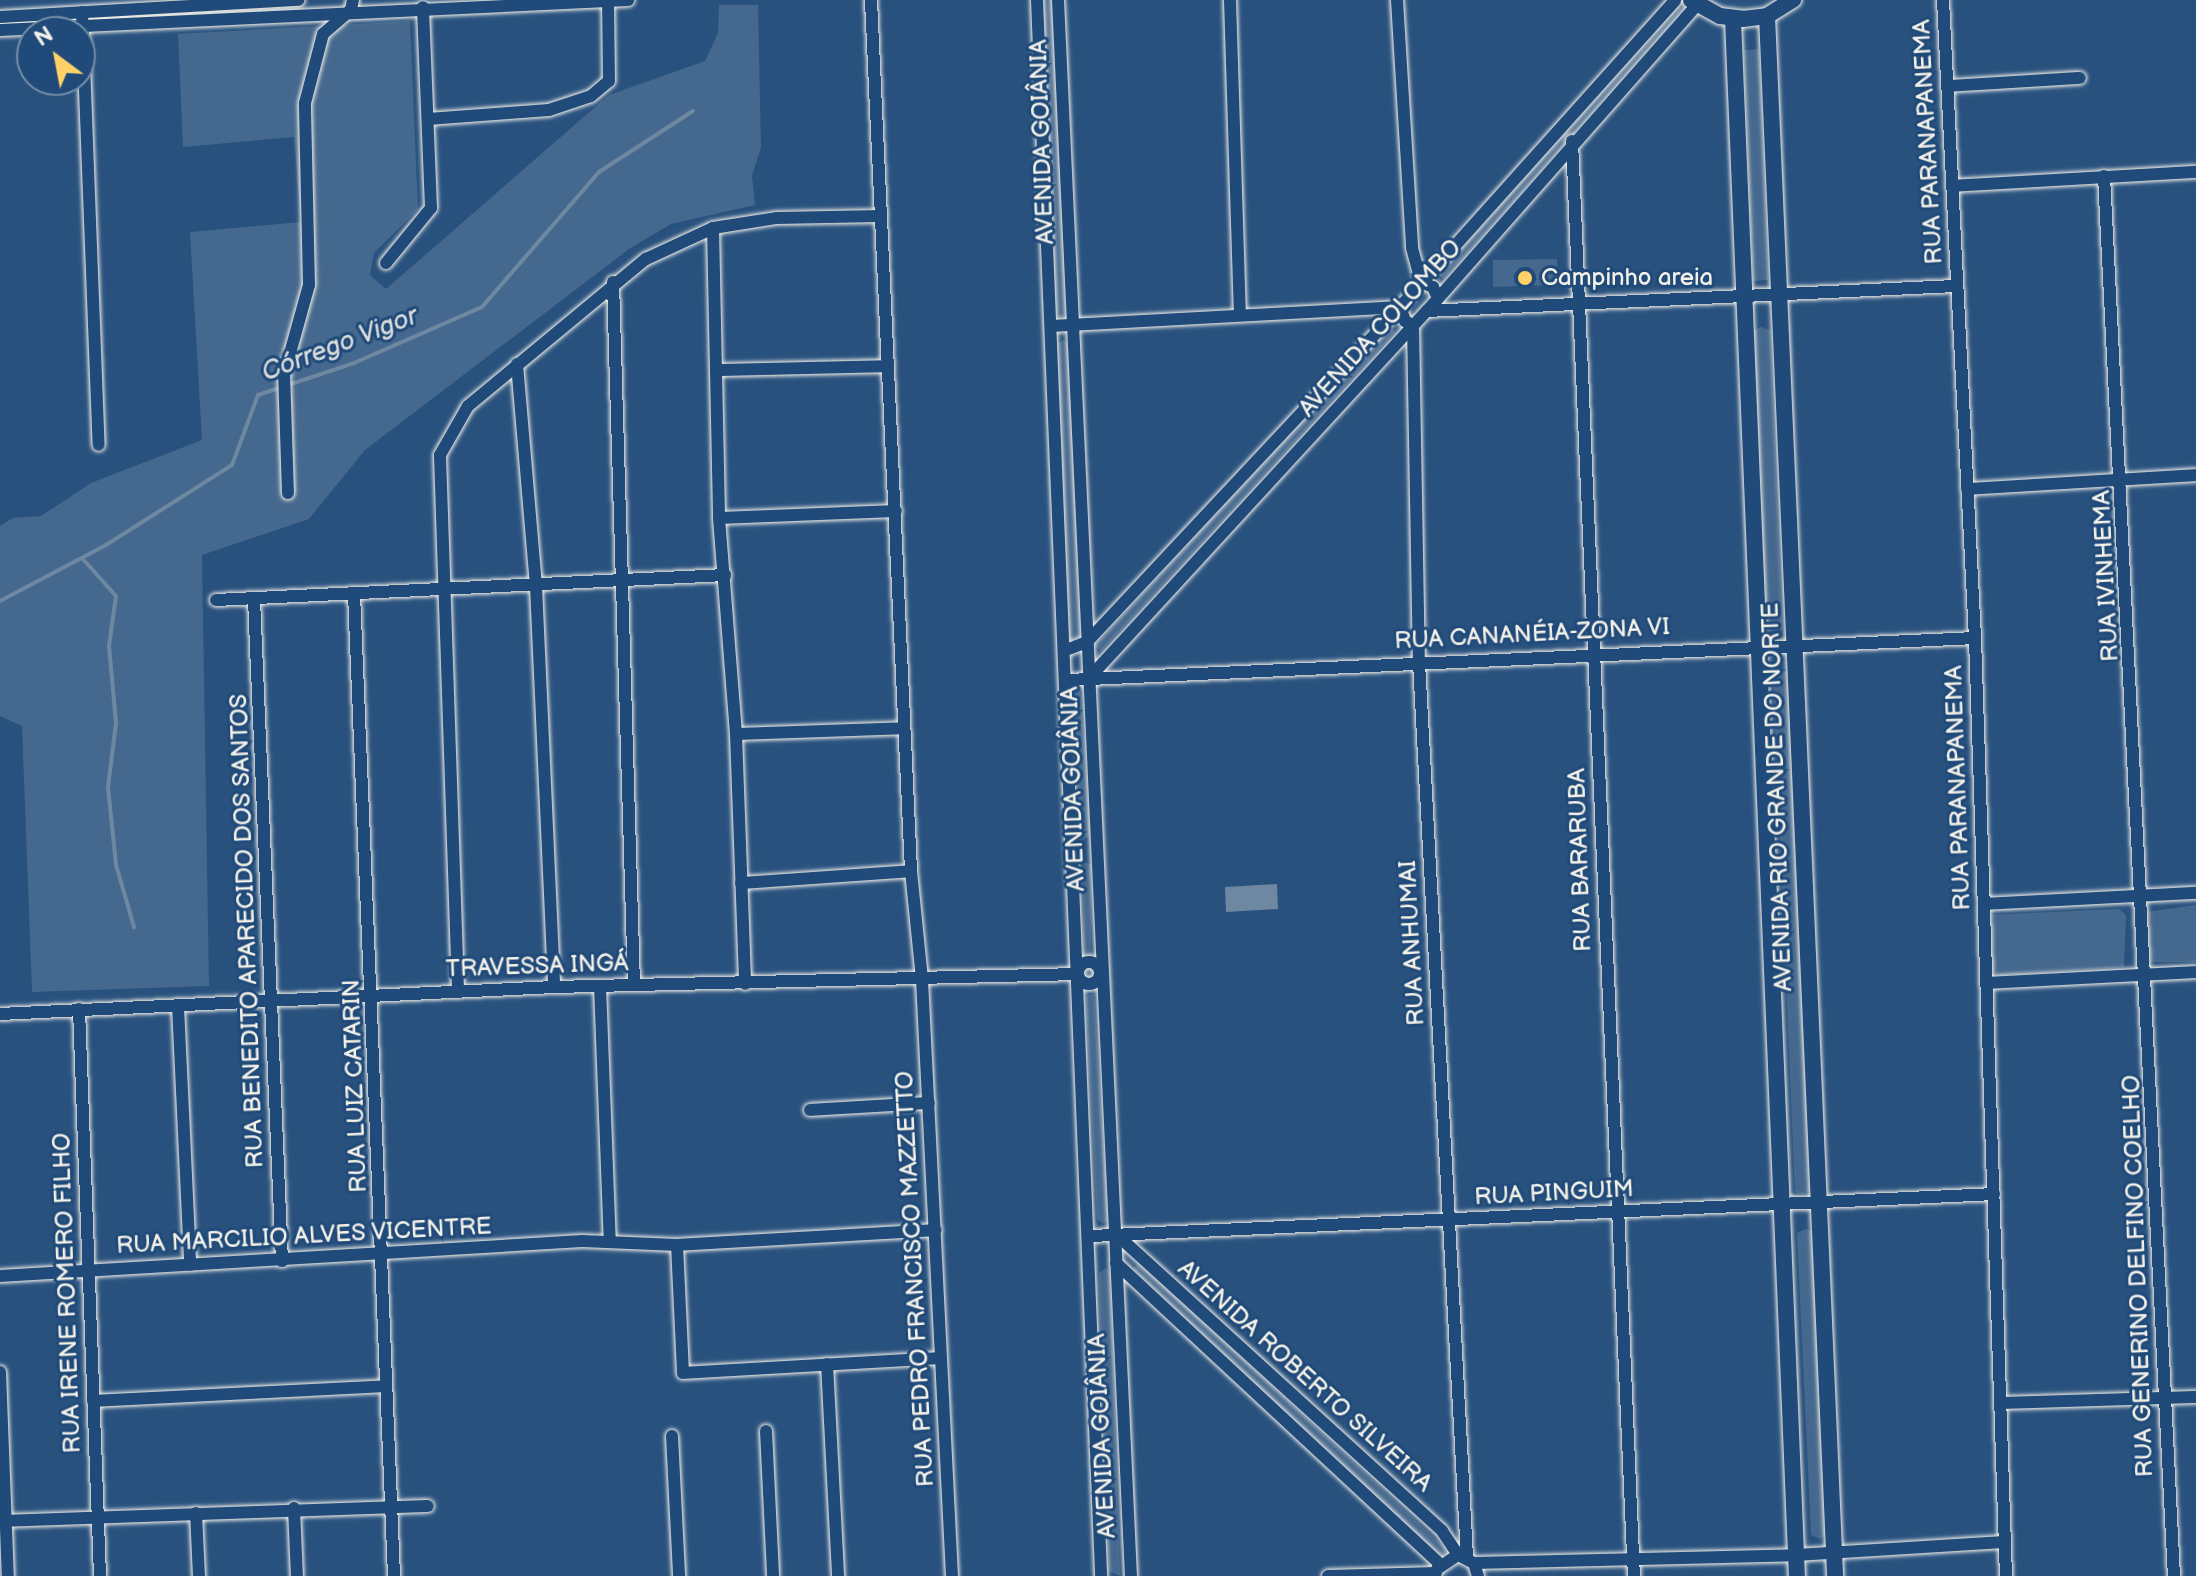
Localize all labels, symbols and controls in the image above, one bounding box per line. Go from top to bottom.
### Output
north arrow [16,16,96,96]
street label: RUA PARANAPANEMA [1907,19,1949,265]
text: N [30,21,58,53]
street label: AVENIDA GOIÂNIA [1024,39,1060,245]
street label: AVENIDA COLOMBO [1293,233,1467,423]
place label: Campinho areia [1541,264,1713,292]
marker: Campinho areia [1516,269,1534,287]
water label: Córrego Vigor [257,301,423,389]
street label: RUA IVINHEMA [2087,490,2125,662]
street label: AVENIDA RIO GRANDE DO NORTE [1756,602,1798,992]
street label: RUA CANANÉIA-ZONA VI [1393,612,1671,656]
street label: RUA PARANAPANEMA [1939,665,1977,911]
street label: AVENIDA GOIÂNIA [1055,686,1091,892]
street label: RUA BENEDITO APARECIDO DOS SANTOS [224,693,270,1169]
street label: RUA BARARUBA [1562,768,1598,952]
street label: RUA ANHUMAI [1393,859,1431,1027]
street label: TRAVESSA INGÁ [445,948,629,984]
street label: RUA LUIZ CATARIN [337,979,373,1193]
street label: RUA PEDRO FRANCISCO MAZZETTO [890,1070,940,1488]
street label: RUA GENERINO DELFINO COELHO [2117,1074,2159,1478]
street label: RUA IRENE ROMERO FILHO [47,1132,87,1454]
street label: RUA PINGUIM [1474,1174,1634,1212]
street label: RUA MARCILIO ALVES VICENTRE [115,1212,493,1260]
street label: AVENIDA ROBERTO SILVEIRA [1172,1254,1438,1498]
street label: AVENIDA GOIÂNIA [1082,1333,1122,1539]

